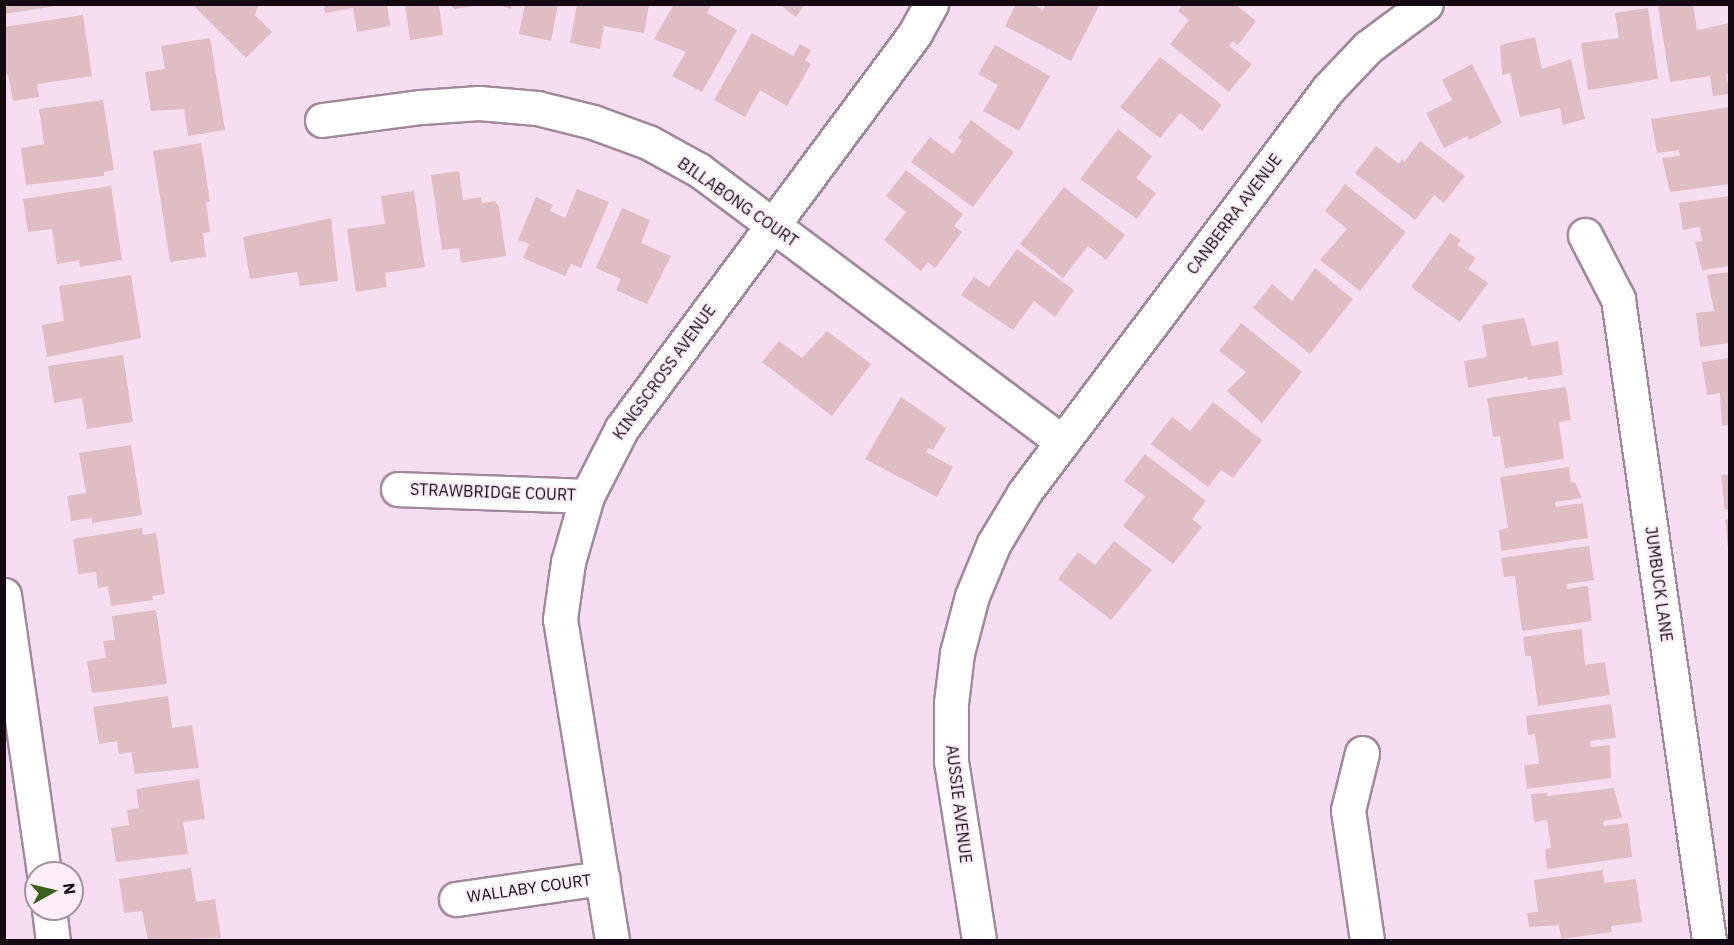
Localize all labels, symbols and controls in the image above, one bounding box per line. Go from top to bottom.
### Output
street label: CANBERRA AVENUE [1182,150,1286,278]
street label: BILLABONG COURT [674,153,802,251]
street label: KINGSCROSS AVENUE [609,301,719,443]
street label: STRAWBRIDGE COURT [410,480,576,504]
street label: JUMBUCK LANE [1641,525,1677,643]
street label: AUSSIE AVENUE [942,744,976,864]
north arrow [24,861,84,921]
street label: WALLABY COURT [466,870,592,906]
text: N [59,882,81,896]

